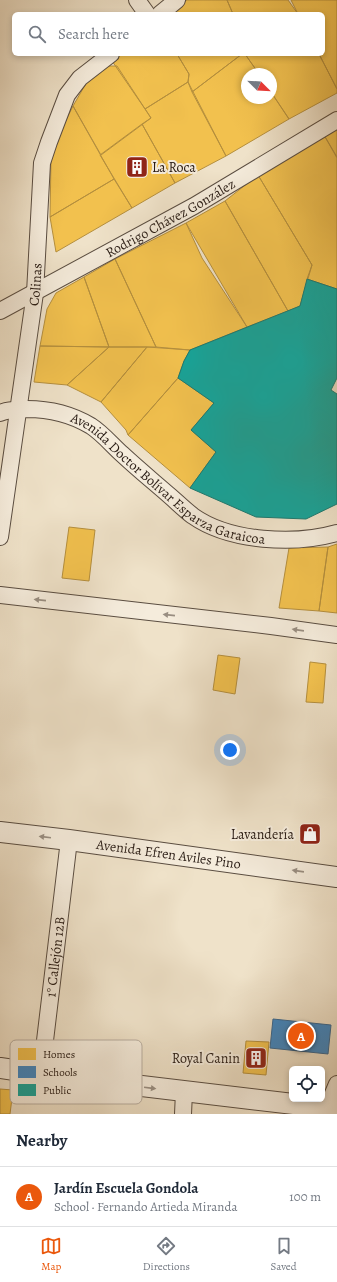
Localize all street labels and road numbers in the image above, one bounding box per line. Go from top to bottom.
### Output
street label: Rodrigo Chávez González [102,174,239,262]
street label: Colinas [24,263,47,307]
street label: Avenida Doctor Bolívar Esparza Garaicoa [67,408,267,549]
street label: Avenida Efren Aviles Pino [94,835,242,874]
street label: 1° Callejón 12B [41,916,70,998]

